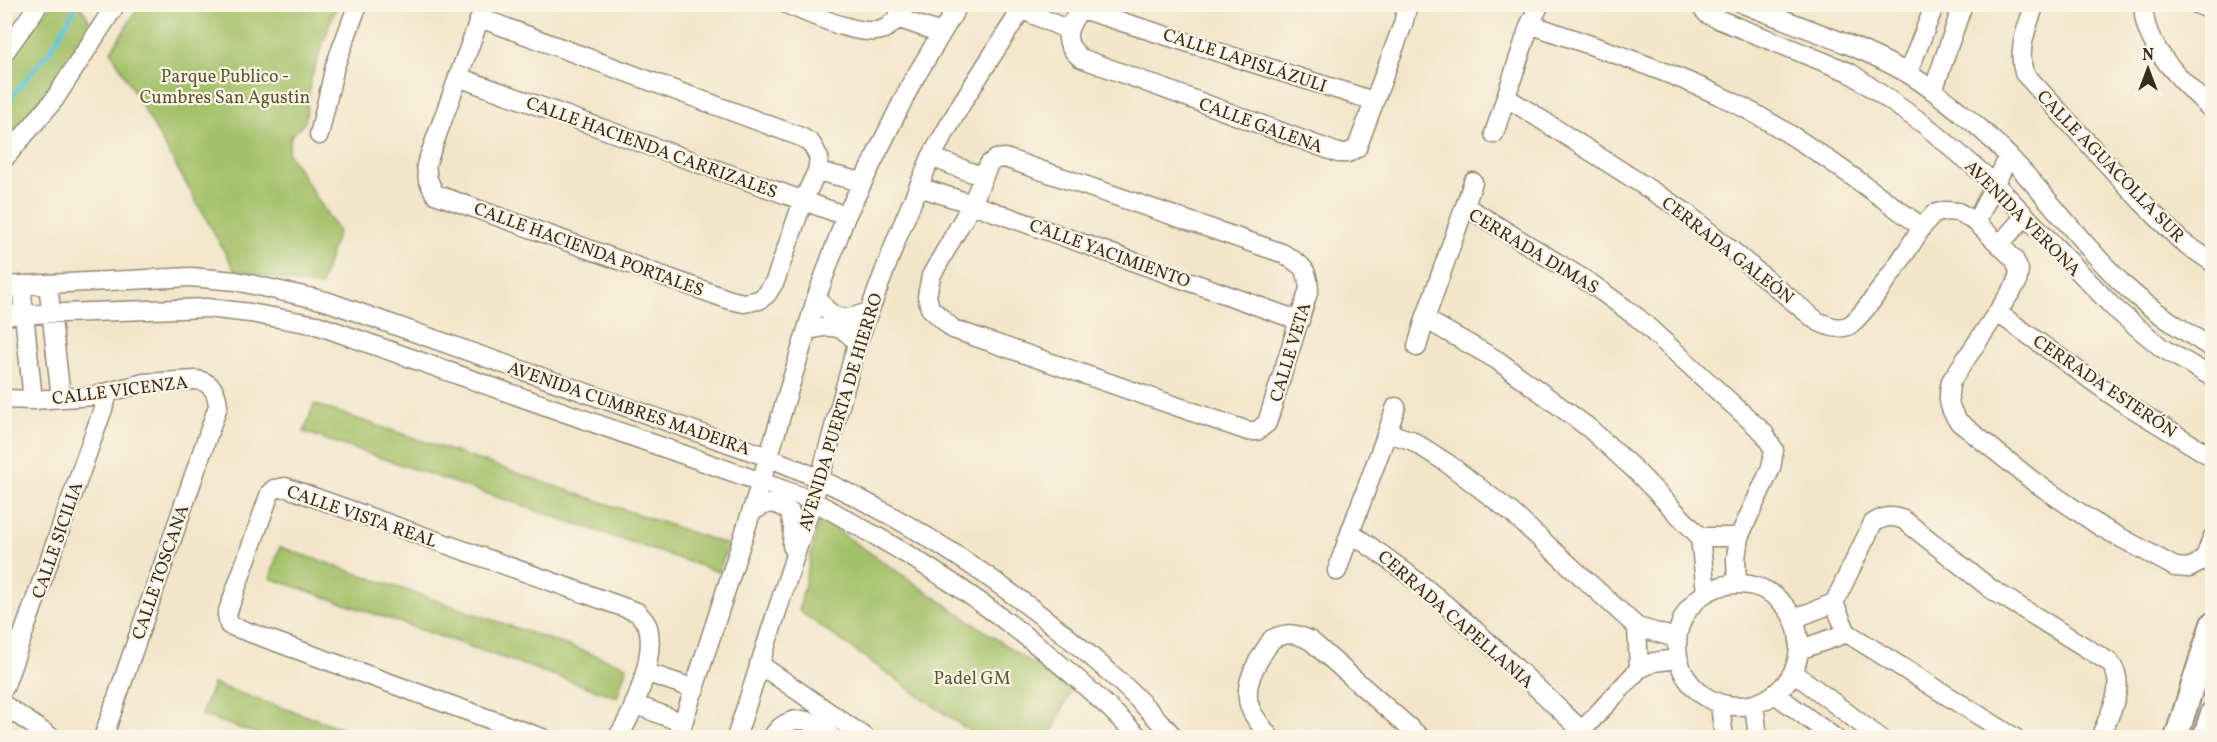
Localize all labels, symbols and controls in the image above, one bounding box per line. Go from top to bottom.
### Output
street label: CALLE LAPISLÁZULI [1159,23,1330,100]
north arrow [2118,39,2178,99]
text: N [2142,45,2154,67]
park label: Parque Publico - Cumbres San Agustin [140,65,311,111]
street label: CALLE AGUACOLLA SUR [2030,85,2190,249]
street label: CALLE HACIENDA CARRIZALES [522,91,781,206]
street label: CALLE GALENA [1195,92,1326,161]
street label: AVENIDA VERONA [1958,155,2086,283]
street label: CERRADA GALEÓN [1656,192,1798,311]
street label: CALLE HACIENDA PORTALES [470,197,707,304]
street label: CERRADA DIMAS [1463,204,1603,301]
street label: CALLE YACIMIENTO [1026,214,1193,295]
street label: AVENIDA PUERTA DE HIERRO [793,290,890,535]
street label: CALLE VETA [1264,299,1319,405]
street label: CERRADA ESTERÓN [2027,330,2181,445]
street label: AVENIDA CUMBRES MADEIRA [504,356,754,463]
street label: CALLE VICENZA [51,371,190,412]
street label: CALLE SICILIA [27,478,90,602]
street label: CALLE VISTA REAL [283,480,440,555]
street label: CALLE TOSCANA [127,501,196,643]
street label: CERRADA CAPELLANIA [1372,545,1539,695]
park label: Padel GM [933,667,1011,692]

